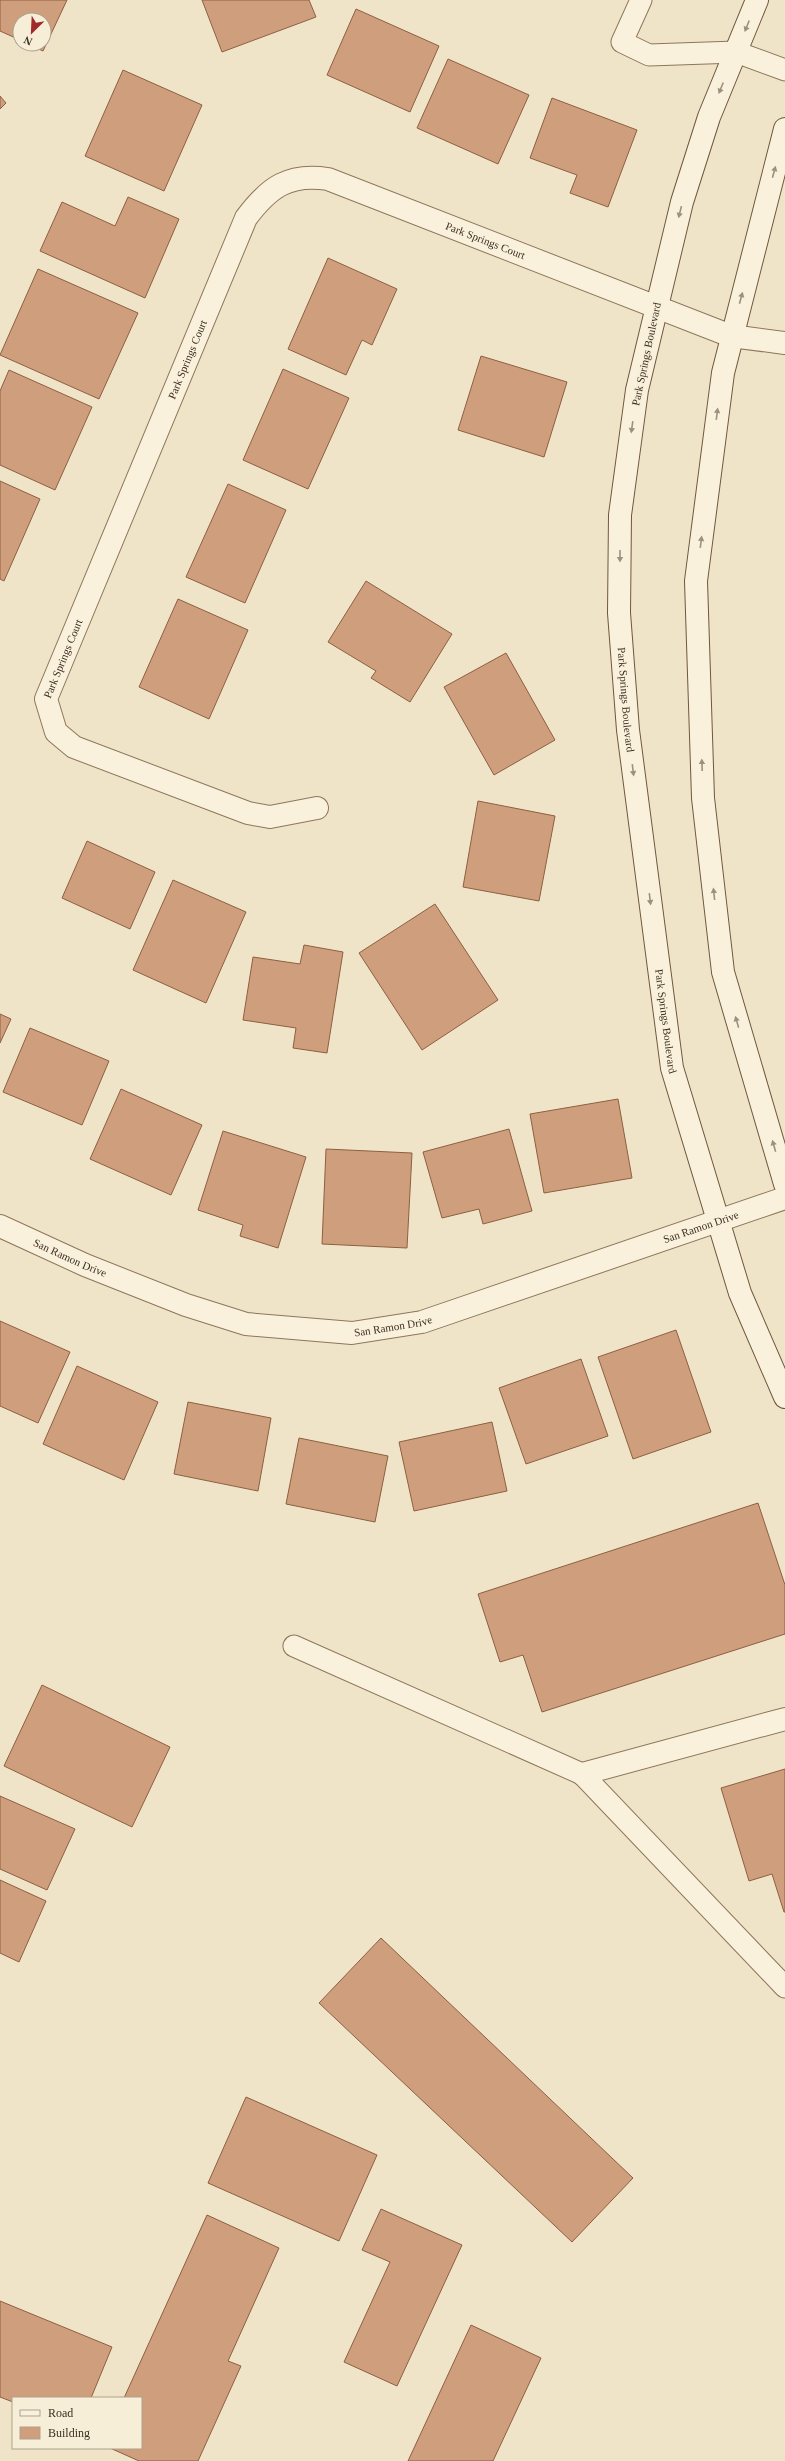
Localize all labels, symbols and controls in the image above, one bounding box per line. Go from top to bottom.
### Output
north arrow [12,12,52,52]
one-way arrow [743,20,749,32]
text: N [22,34,34,48]
one-way arrow [718,82,724,94]
one-way arrow [771,166,777,179]
one-way arrow [676,206,682,219]
street label: Park Springs Court [444,219,527,261]
one-way arrow [738,292,744,304]
street label: Park Springs Boulevard [629,301,663,407]
street label: Park Springs Court [165,318,209,401]
one-way arrow [714,407,721,420]
one-way arrow [628,421,635,433]
one-way arrow [697,536,704,549]
one-way arrow [617,550,623,563]
street label: Park Springs Court [41,617,85,700]
street label: Park Springs Boulevard [616,647,637,753]
one-way arrow [699,758,705,771]
one-way arrow [630,764,636,776]
one-way arrow [711,888,717,900]
one-way arrow [647,893,653,905]
street label: Park Springs Boulevard [653,968,679,1075]
one-way arrow [734,1015,740,1027]
one-way arrow [771,1140,777,1152]
street label: San Ramon Drive [662,1208,740,1245]
street label: San Ramon Drive [32,1236,109,1279]
street label: San Ramon Drive [353,1313,434,1339]
legend [12,2397,142,2449]
text: Road [48,2406,73,2420]
text: Building [48,2426,90,2440]

